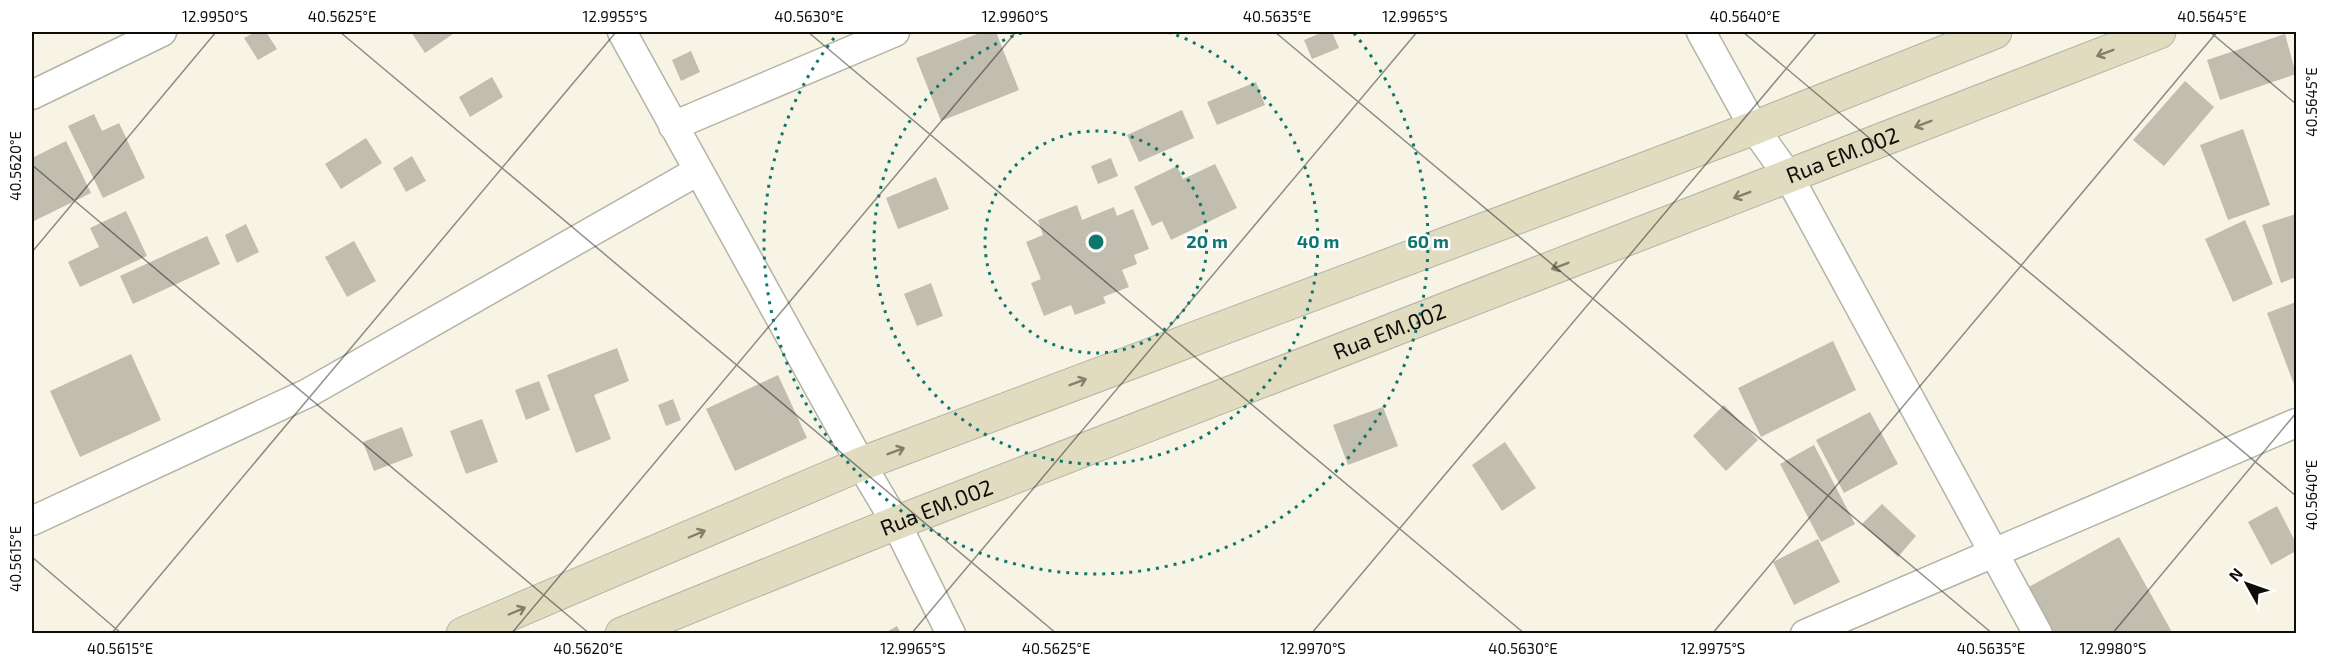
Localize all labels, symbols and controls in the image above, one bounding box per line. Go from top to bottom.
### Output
text: 12.9950°S [182,7,248,25]
text: 40.5625°E [308,7,376,25]
text: 12.9955°S [583,7,647,25]
text: 40.5630°E [774,7,844,25]
text: 12.9960°S [982,7,1048,25]
text: 40.5635°E [1243,7,1311,25]
text: 12.9965°S [1382,7,1448,25]
text: 40.5640°E [1710,7,1780,25]
text: 40.5645°E [2177,7,2247,25]
one-way arrow [2096,48,2114,59]
text: 40.5645°E [2302,67,2320,137]
one-way arrow [1914,119,1933,130]
street label: Rua EM.002 [1782,121,1902,188]
text: 40.5620°E [6,131,24,201]
one-way arrow [1733,191,1751,202]
text: 20 m [1186,230,1228,252]
text: 40 m [1297,230,1339,252]
text: 60 m [1407,230,1449,252]
centre of rings [1086,232,1106,252]
one-way arrow [1551,261,1570,272]
street label: Rua EM.002 [1329,297,1449,364]
one-way arrow [1068,376,1087,387]
one-way arrow [886,444,905,455]
text: 40.5640°E [2302,460,2320,530]
street label: Rua EM.002 [876,473,996,540]
text: 40.5615°E [6,526,24,592]
one-way arrow [687,528,705,539]
north arrow [2217,554,2277,614]
text: N [2224,564,2246,585]
one-way arrow [508,604,526,616]
text: 40.5615°E [87,639,153,657]
text: 40.5620°E [553,639,623,657]
text: 12.9965°S [880,639,946,657]
text: 40.5625°E [1022,639,1090,657]
text: 12.9970°S [1280,639,1346,657]
text: 40.5630°E [1488,639,1558,657]
text: 12.9975°S [1681,639,1745,657]
text: 40.5635°E [1957,639,2025,657]
text: 12.9980°S [2079,639,2147,657]

